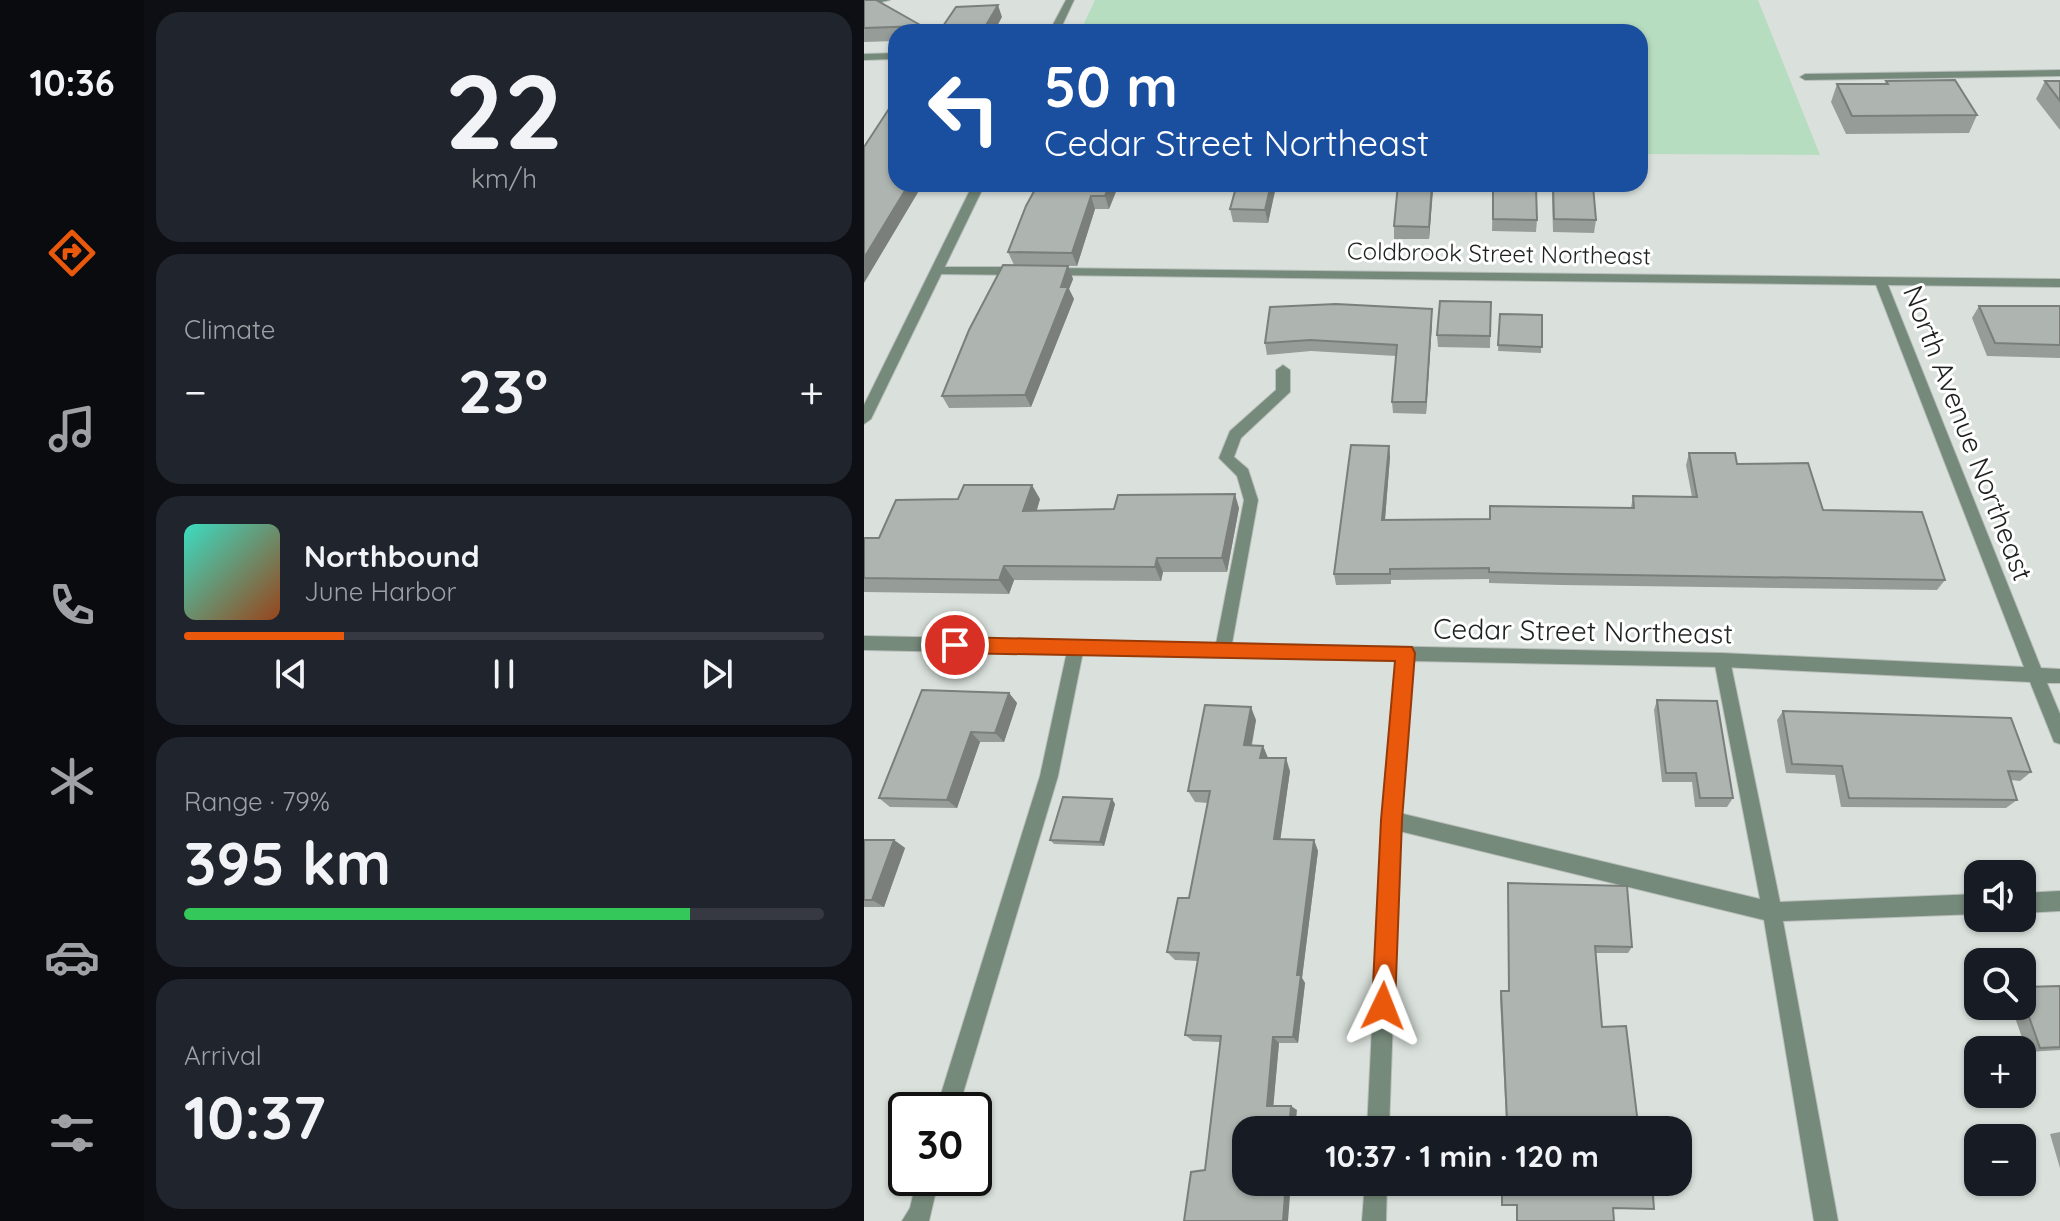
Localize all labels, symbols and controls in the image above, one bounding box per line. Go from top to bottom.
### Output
text: 22 [445,45,563,175]
text: 50 m [1044,51,1178,121]
icon: left [912,56,1016,160]
text: 10:36 [29,60,115,105]
text: Cedar Street Northeast [1044,120,1429,165]
text: km/h [471,162,537,195]
icon: directions [44,225,100,281]
street label: Coldbrook Street Northeast [1347,235,1651,271]
street label: North Avenue Northeast [1896,280,2041,585]
text: Climate [184,313,275,346]
text: 23° [458,353,548,428]
text: − [184,364,207,419]
text: + [799,364,824,419]
icon: music [44,401,100,457]
text: Northbound [304,537,480,575]
text: June Harbor [304,575,456,608]
icon: phone [44,577,100,633]
street label: Cedar Street Northeast [1433,610,1733,651]
pin [921,611,989,679]
icon: arrive [933,623,977,667]
icon: previous [269,652,313,696]
icon: pause [482,652,526,696]
icon: next [695,652,739,696]
icon: climate [44,753,100,809]
text: Range · 79% [184,785,330,818]
text: 395 km [184,825,391,900]
map controls [1964,860,2036,1196]
button: sound [1964,860,2036,932]
icon: car [44,929,100,985]
button: search [1964,948,2036,1020]
position arrow [1341,964,1425,1048]
button: + [1964,1036,2036,1108]
text: Arrival [184,1039,262,1072]
text: 10:37 [184,1079,326,1154]
speed limit sign: 30 [888,1092,992,1196]
icon: filters [44,1105,100,1161]
button: − [1964,1124,2036,1196]
text: 10:37 · 1 min · 120 m [1325,1137,1599,1175]

